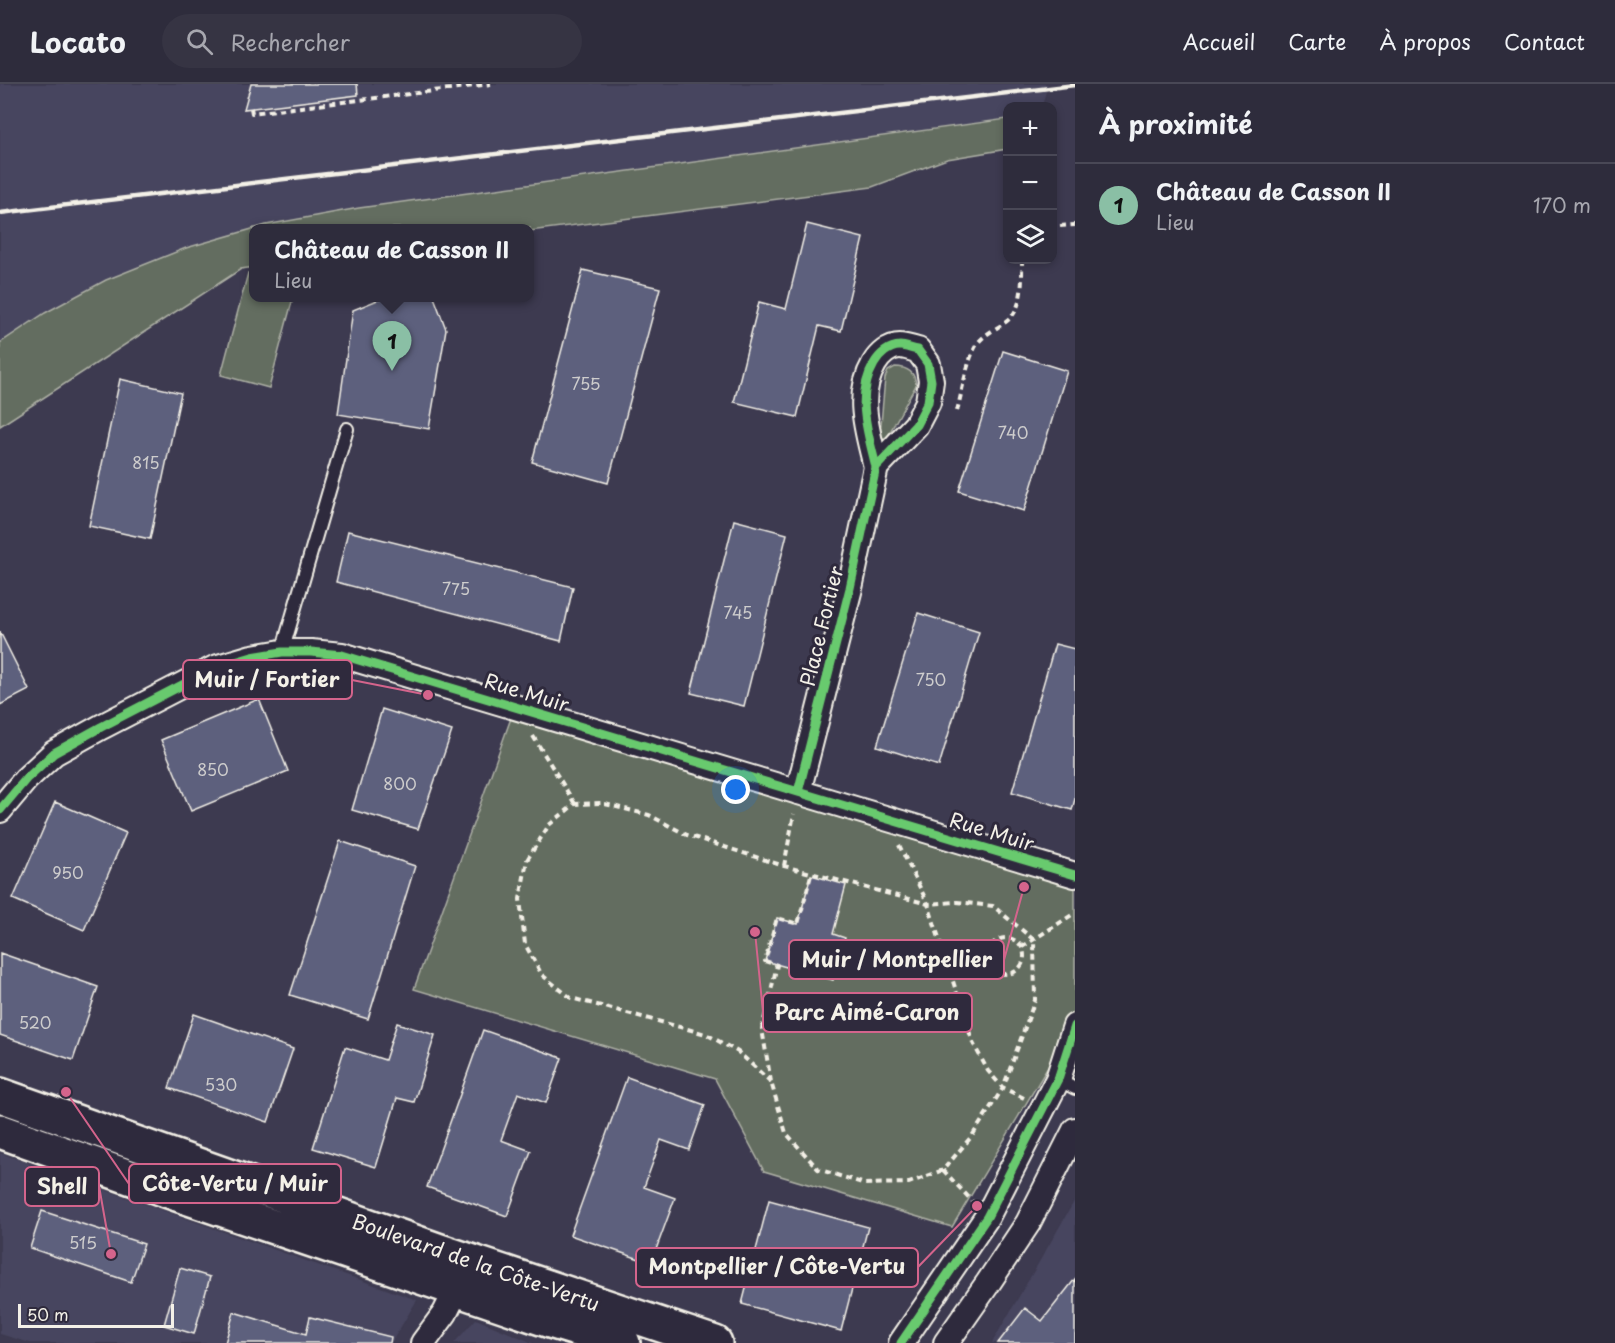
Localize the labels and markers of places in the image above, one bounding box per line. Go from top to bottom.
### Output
pin: 1 [372,322,412,371]
callout: Muir / Fortier [183,660,352,699]
callout: Muir / Montpellier [789,940,1004,979]
callout: Parc Aimé-Caron [763,993,972,1032]
callout: Côte-Vertu / Muir [129,1164,341,1203]
callout: Shell [25,1167,99,1206]
callout: Montpellier / Côte-Vertu [636,1248,918,1287]

